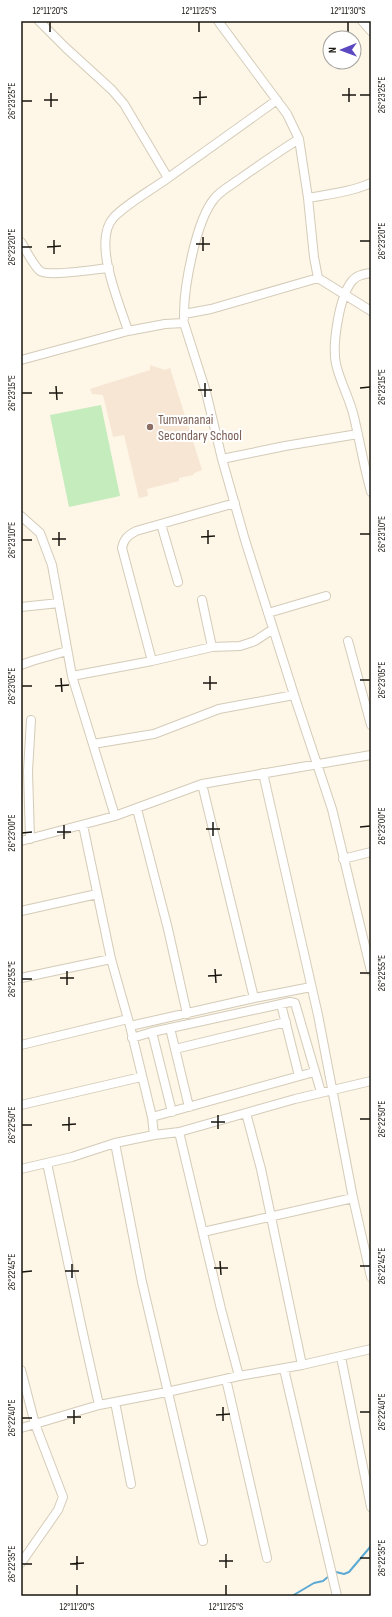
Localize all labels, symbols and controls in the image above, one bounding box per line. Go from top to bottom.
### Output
text: 12°11'20"S [33,5,67,17]
text: 12°11'25"S [182,5,216,17]
text: 12°11'30"S [331,5,365,17]
north arrow [322,30,362,70]
text: N [326,47,339,53]
text: 26°23'25"E [376,77,388,113]
text: 26°23'25"E [6,83,18,119]
text: 26°23'20"E [376,223,388,259]
text: 26°23'20"E [6,229,18,265]
text: 26°23'15"E [376,369,388,405]
text: 26°23'15"E [6,375,18,411]
place label: Tumvananai Secondary School [158,411,242,444]
marker: Tumvananai Secondary School [145,422,155,432]
text: 26°23'10"E [376,516,388,552]
text: 26°23'10"E [6,522,18,558]
text: 26°23'05"E [376,662,388,698]
text: 26°23'05"E [6,668,18,704]
text: 26°23'00"E [376,807,388,845]
text: 26°23'00"E [6,814,18,852]
text: 26°22'55"E [376,955,388,991]
text: 26°22'55"E [6,961,18,997]
text: 26°22'50"E [376,1101,388,1137]
text: 26°22'50"E [6,1107,18,1143]
text: 26°22'45"E [376,1248,388,1284]
text: 26°22'45"E [6,1254,18,1290]
text: 26°22'40"E [376,1394,388,1430]
text: 26°22'40"E [6,1400,18,1436]
text: 26°22'35"E [376,1540,388,1576]
text: 26°22'35"E [6,1546,18,1582]
text: 12°11'20"S [60,1601,94,1613]
text: 12°11'25"S [209,1601,243,1613]

